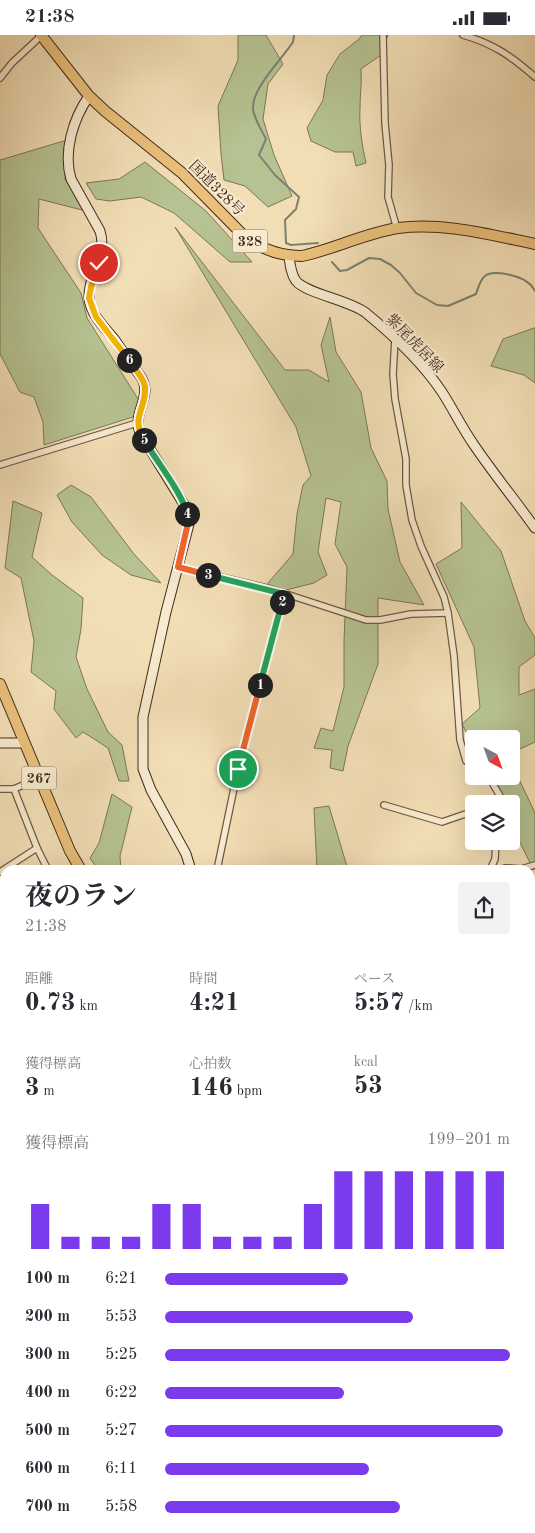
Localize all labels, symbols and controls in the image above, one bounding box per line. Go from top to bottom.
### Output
text: 21:38 [25,8,74,27]
street label: 国道328号 [185,157,248,220]
road number: 328 [232,230,268,253]
pin [78,242,120,284]
icon: check [85,249,113,277]
street label: 紫尾虎居線 [382,310,447,376]
pin: 6 [116,347,142,373]
text: 6 [125,353,134,367]
pin: 5 [132,427,156,453]
text: 5 [140,433,149,447]
pin: 4 [174,501,200,527]
text: 4 [183,507,192,521]
pin: 3 [196,563,220,587]
text: 3 [204,568,213,582]
pin: 2 [270,589,294,615]
text: 2 [278,595,287,609]
pin: 1 [248,673,272,697]
text: 1 [256,678,265,692]
north arrow [465,730,520,785]
map controls [465,730,520,850]
pin [217,748,259,790]
icon: arrive [224,755,252,783]
road number: 267 [22,766,56,789]
button: layers [465,795,520,850]
button: share [458,882,510,934]
text: 夜のラン [25,884,137,912]
text: 21:38 [25,919,67,935]
text: 距離 [25,972,53,986]
text: 時間 [189,972,217,986]
text: ペース [354,972,395,986]
text: 0.73 [25,991,76,1016]
text: 4:21 [189,991,240,1016]
text: 5:57 [354,991,404,1016]
text: km [76,999,98,1013]
text: /km [404,999,433,1013]
text: kcal [354,1055,378,1069]
text: 獲得標高 [25,1057,81,1071]
text: 心拍数 [189,1057,231,1071]
text: 53 [354,1074,383,1099]
text: 3 [25,1076,40,1101]
text: 146 [189,1076,233,1101]
text: m [40,1084,55,1098]
text: bpm [233,1084,262,1098]
text: 199–201 m [427,1132,510,1148]
text: 獲得標高 [25,1136,89,1152]
text: 100 m [25,1271,70,1287]
text: 6:21 [105,1271,137,1287]
text: 200 m [25,1309,70,1325]
text: 5:53 [105,1309,137,1325]
text: 300 m [25,1347,70,1363]
text: 5:25 [105,1347,137,1363]
text: 400 m [25,1385,70,1401]
text: 6:22 [105,1385,137,1401]
text: 500 m [25,1423,70,1439]
text: 5:27 [105,1423,137,1439]
text: 600 m [25,1461,70,1477]
text: 6:11 [105,1461,137,1477]
text: 700 m [25,1499,70,1515]
text: 5:58 [105,1499,137,1515]

